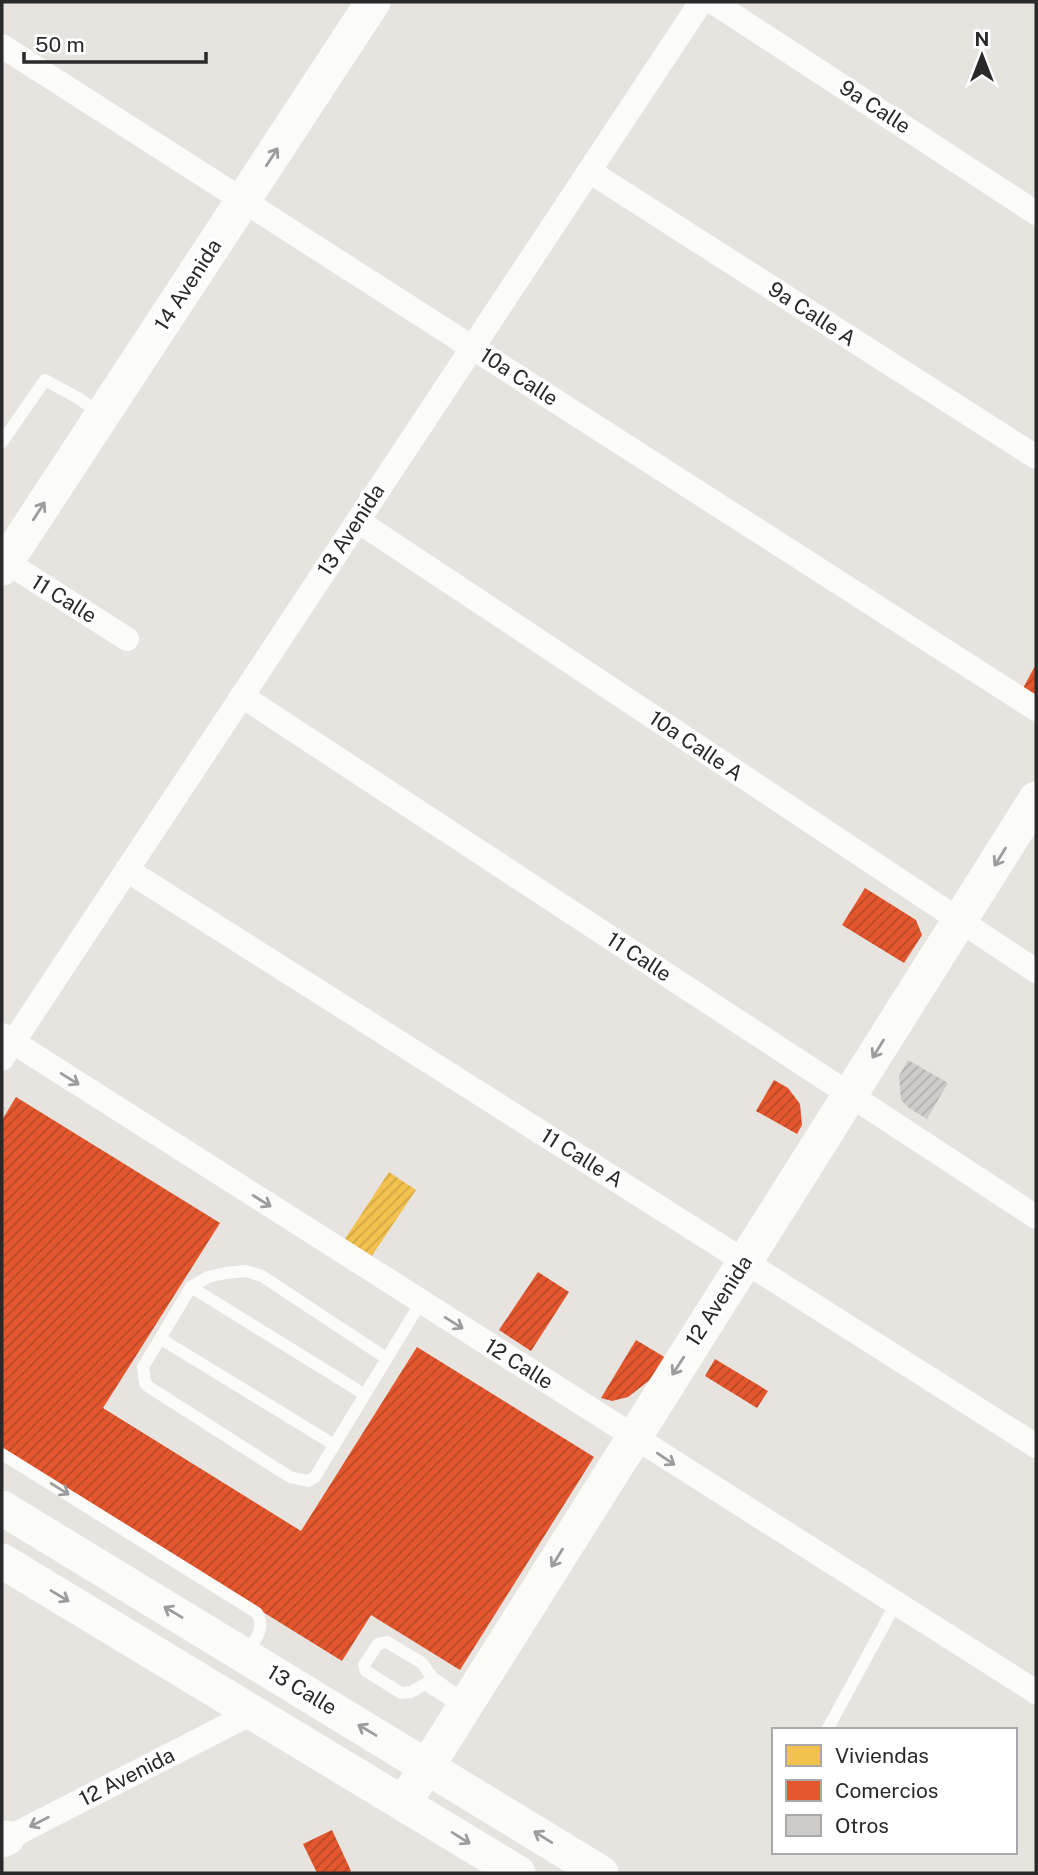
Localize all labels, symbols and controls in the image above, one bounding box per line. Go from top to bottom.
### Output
scale bar [24,21,206,65]
north arrow [947,21,1017,91]
text: N [975,28,989,50]
text: 50 m [35,32,85,57]
street label: 9a Calle [835,74,915,139]
one-way arrow [264,148,279,167]
street label: 14 Avenida [149,234,226,335]
street label: 9a Calle A [764,276,861,351]
street label: 10a Calle [476,342,563,411]
street label: 13 Avenida [312,479,389,580]
one-way arrow [32,502,46,521]
street label: 11 Calle [27,569,101,628]
street label: 10a Calle A [645,705,748,786]
one-way arrow [992,847,1007,866]
street label: 11 Calle [602,927,676,987]
one-way arrow [871,1039,885,1059]
one-way arrow [60,1072,80,1086]
street label: 11 Calle A [537,1123,628,1193]
one-way arrow [252,1194,272,1208]
street label: 12 Avenida [680,1250,757,1351]
one-way arrow [444,1316,464,1330]
street label: 12 Calle [480,1333,558,1394]
one-way arrow [670,1355,684,1375]
one-way arrow [656,1452,676,1466]
one-way arrow [50,1482,69,1497]
one-way arrow [549,1548,563,1568]
one-way arrow [50,1590,70,1604]
one-way arrow [163,1605,183,1619]
street label: 13 Calle [263,1659,342,1720]
one-way arrow [358,1723,378,1737]
legend [772,1728,1017,1854]
street label: 12 Avenida [75,1742,179,1811]
text: Viviendas [835,1743,929,1768]
text: Comercios [835,1778,938,1803]
text: Otros [835,1813,889,1838]
one-way arrow [29,1815,50,1829]
one-way arrow [533,1830,553,1844]
one-way arrow [450,1831,470,1845]

